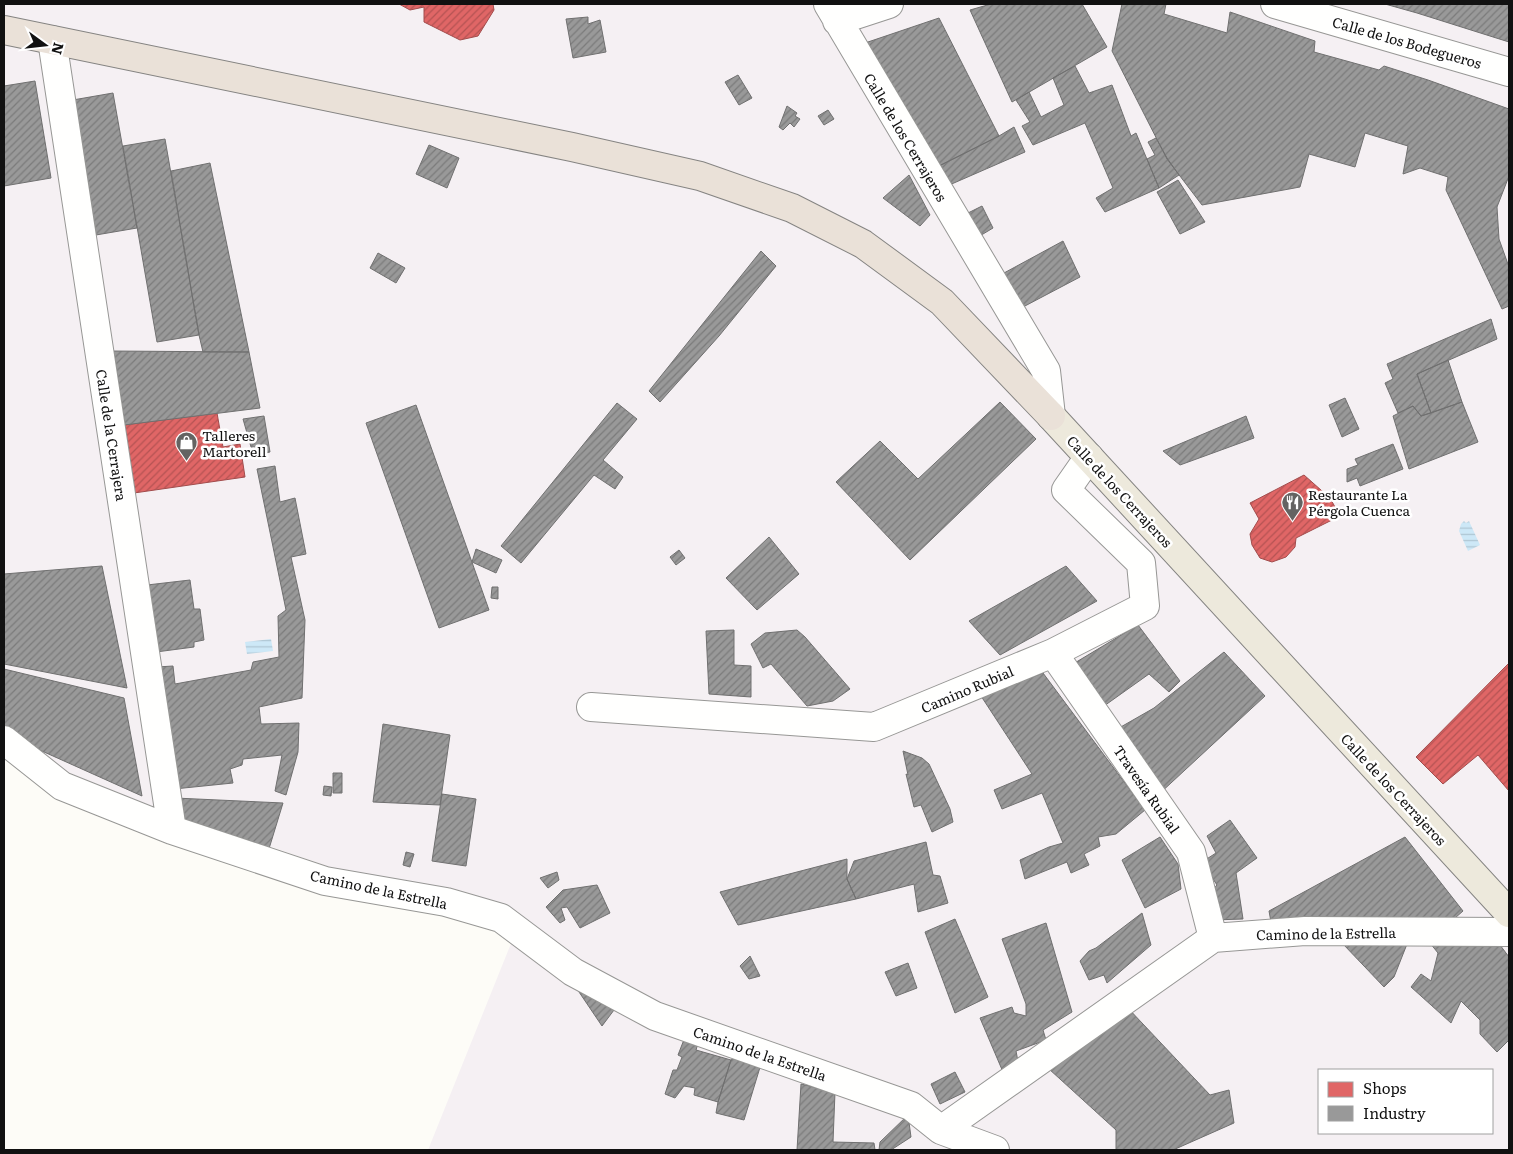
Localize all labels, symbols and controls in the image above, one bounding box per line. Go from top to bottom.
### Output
street label: Calle de los Bodegueros [1330,11,1484,73]
north arrow [20,20,70,70]
text: N [47,40,70,57]
street label: Calle de los Cerrajeros [860,69,952,205]
street label: Calle de la Cerrajera [92,368,132,503]
place label: Talleres Martorell [202,425,267,461]
shop icon: Talleres Martorell [174,431,198,462]
street label: Calle de los Cerrajeros [1063,431,1177,551]
place label: Restaurante La Pérgola Cuenca [1308,484,1410,520]
restaurant icon: Restaurante La Pérgola Cuenca [1280,490,1304,521]
street label: Camino Rubial [918,660,1017,718]
street label: Calle de los Cerrajeros [1337,729,1451,849]
street label: Travesía Rubial [1109,741,1185,837]
street label: Camino de la Estrella [308,865,450,913]
street label: Camino de la Estrella [1256,922,1397,944]
street label: Camino de la Estrella [691,1021,830,1085]
legend [1318,1069,1493,1134]
text: Shops [1363,1076,1406,1099]
text: Industry [1363,1101,1426,1124]

